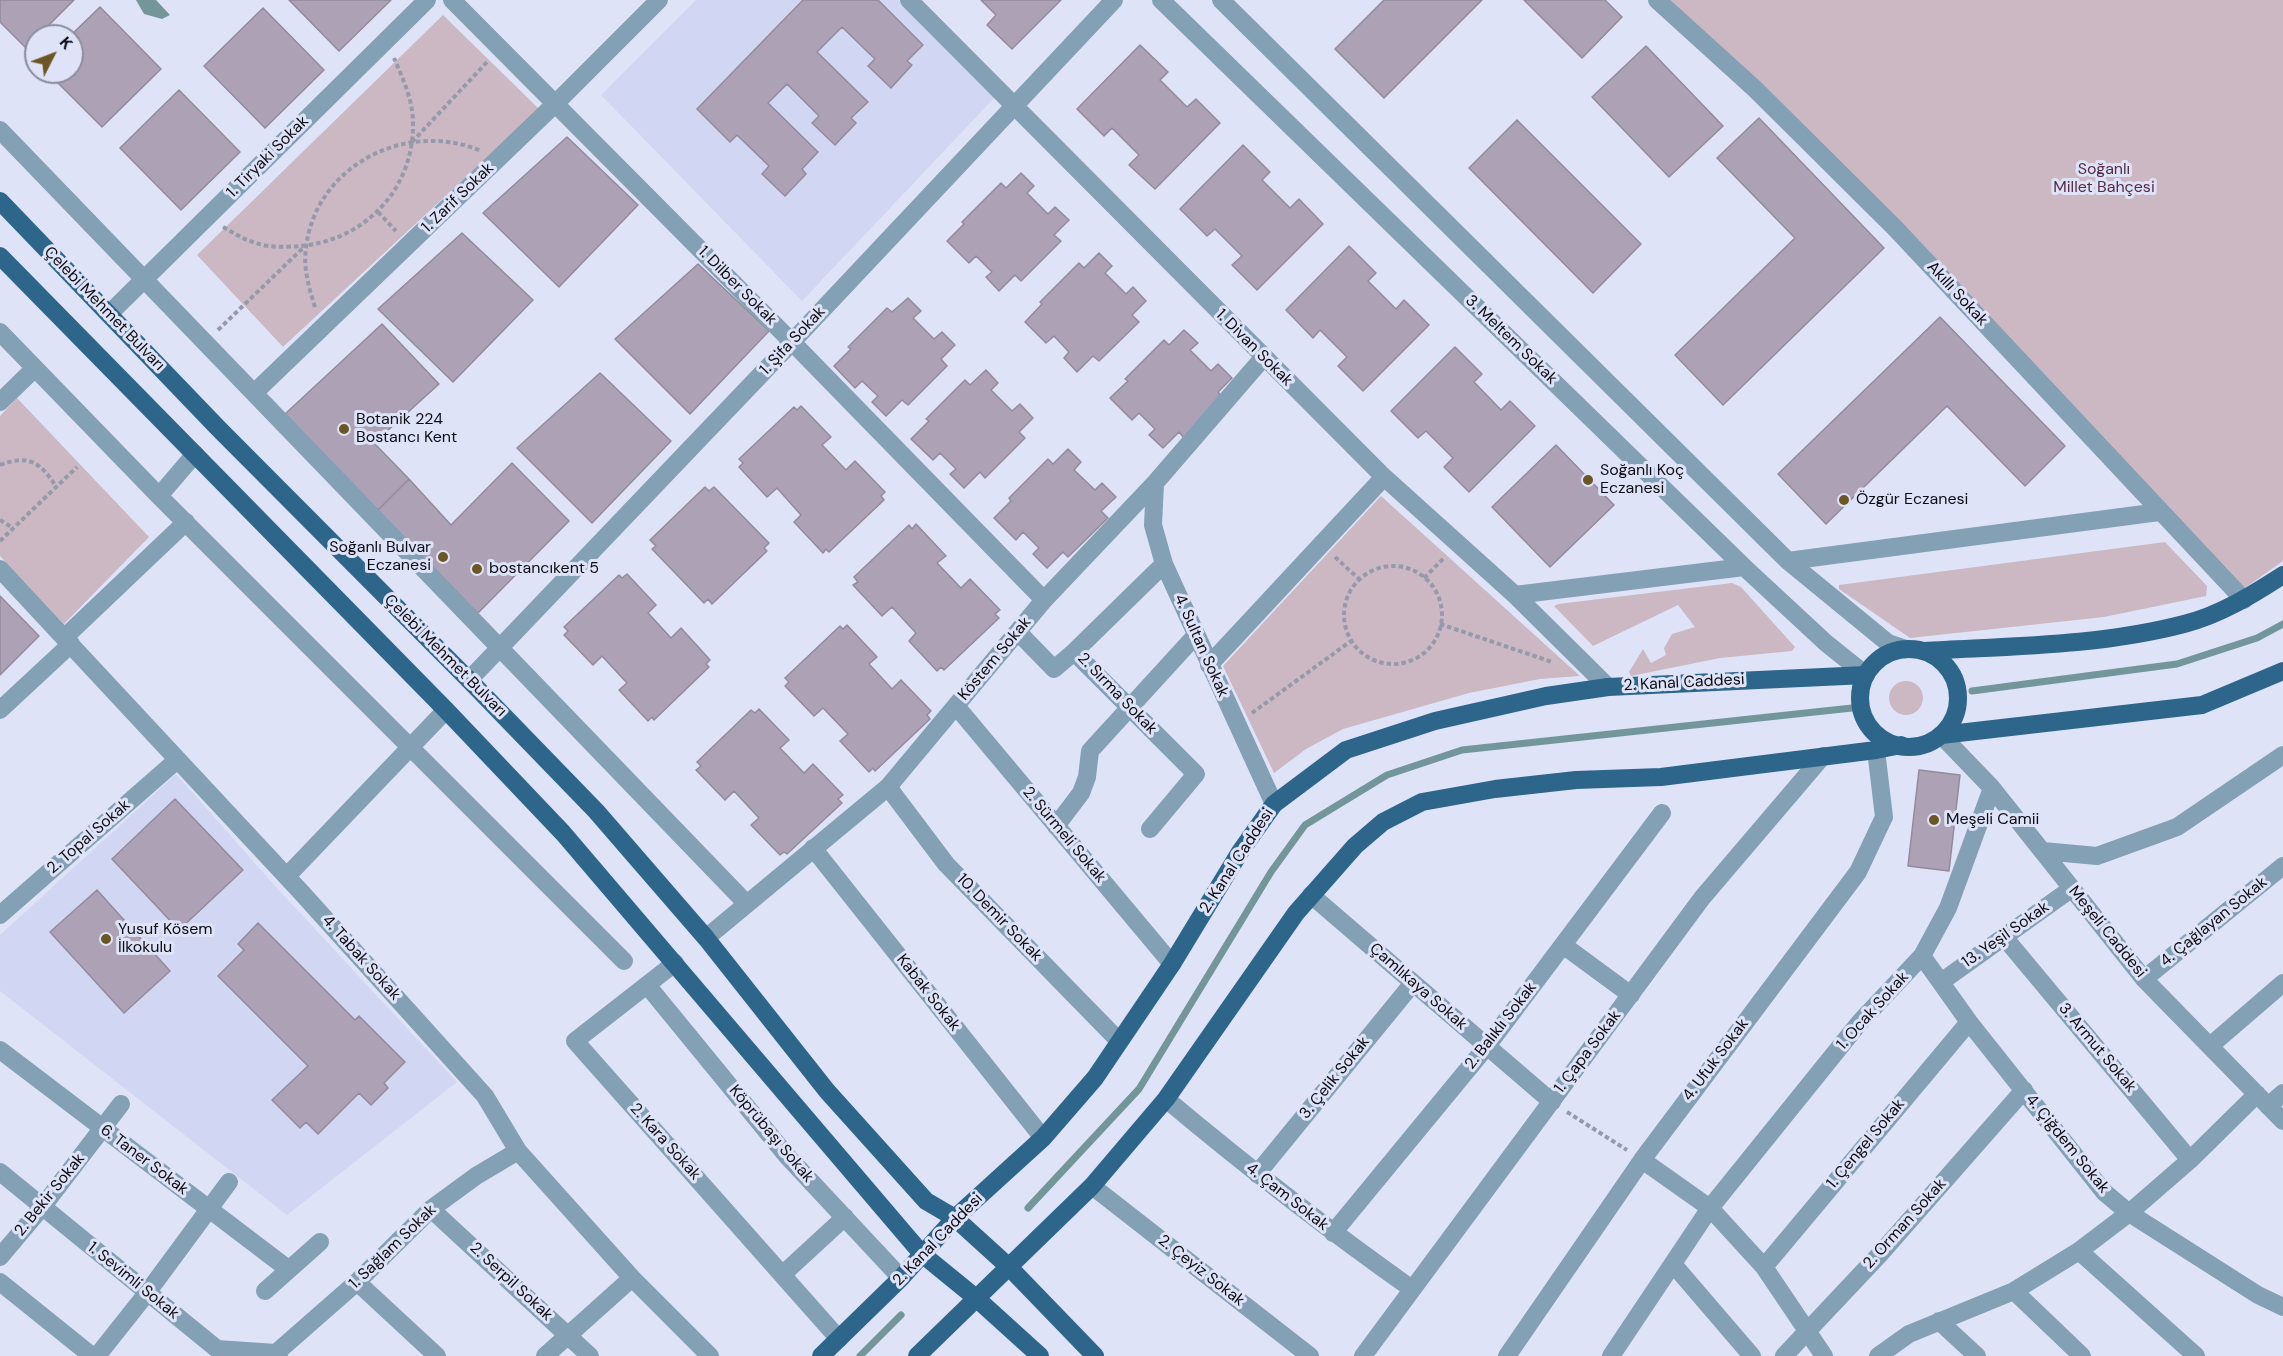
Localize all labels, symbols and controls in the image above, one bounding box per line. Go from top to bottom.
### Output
north arrow [24,24,84,84]
text: K [55,32,78,54]
street label: 1. Tiryaki Sokak [223,112,313,202]
street label: 1. Zarif Sokak [418,159,498,237]
park label: Soğanlı Millet Bahçesi [2053,160,2155,198]
street label: Çelebi Mehmet Bulvarı [40,243,168,375]
street label: 1. Dilber Sokak [694,243,780,329]
street label: Akıllı Sokak [1922,258,1992,330]
street label: 3. Meltem Sokak [1461,291,1561,389]
street label: 1. Şifa Sokak [756,303,830,379]
street label: 1. Divan Sokak [1212,306,1296,390]
place label: Botanik 224 Bostancı Kent [356,410,457,448]
marker: Botanik 224 Bostancı Kent [337,422,351,436]
place label: Soğanlı Koç Eczanesi [1600,461,1684,499]
marker: Soğanlı Koç Eczanesi [1581,473,1595,487]
place label: Özgür Eczanesi [1856,490,1968,510]
marker: Özgür Eczanesi [1837,493,1851,507]
place label: Soğanlı Bulvar Eczanesi [329,538,431,576]
marker: Soğanlı Bulvar Eczanesi [436,550,450,564]
place label: bostancıkent 5 [489,559,599,579]
marker: bostancıkent 5 [470,562,484,576]
street label: Çelebi Mehmet Bulvarı [380,591,510,721]
street label: 4. Sultan Sokak [1170,591,1232,701]
street label: Köstem Sokak [954,613,1036,705]
street label: 2. Sırma Sokak [1073,649,1161,739]
street label: 2. Kanal Caddesi [1623,670,1745,696]
street label: 2. Sürmeli Sokak [1018,783,1110,887]
street label: 2. Topal Sokak [44,796,134,878]
street label: 2. Kanal Caddesi [1196,805,1278,917]
place label: Meşeli Camii [1946,810,2039,830]
marker: Meşeli Camii [1927,813,1941,827]
street label: 10. Demir Sokak [952,870,1046,966]
street label: 4. Çağlayan Sokak [2157,873,2271,971]
street label: Meşeli Caddesi [2064,882,2150,982]
street label: 13. Yeşil Sokak [1959,898,2053,972]
street label: 4. Tabak Sokak [318,911,404,1005]
place label: Yusuf Kösem İlkokulu [118,920,213,958]
marker: Yusuf Kösem İlkokulu [99,932,113,946]
street label: Çamlıkaya Sokak [1365,939,1471,1035]
street label: Kabak Sokak [892,951,964,1035]
street label: 1. Ocak Sokak [1833,968,1913,1054]
street label: 2. Balıklı Sokak [1461,979,1541,1073]
street label: 3. Armut Sokak [2054,999,2140,1097]
street label: 1. Çapa Sokak [1551,1007,1625,1097]
street label: 4. Ufuk Sokak [1679,1015,1753,1105]
street label: 3. Çelik Sokak [1296,1033,1374,1123]
street label: Köprübaşı Sokak [725,1081,817,1187]
street label: 4. Çiğdem Sokak [2021,1090,2113,1198]
street label: 1. Çengel Sokak [1823,1095,1909,1193]
street label: 2. Kara Sokak [625,1100,705,1184]
street label: 6. Taner Sokak [96,1121,192,1199]
street label: 2. Bekir Sokak [11,1150,89,1240]
street label: 4. Çam Sokak [1242,1159,1332,1235]
street label: 2. Orman Sokak [1859,1175,1951,1273]
street label: 2. Kanal Caddesi [889,1190,987,1290]
street label: 1. Sağlam Sokak [345,1201,441,1293]
street label: 2. Çeyiz Sokak [1154,1231,1248,1311]
street label: 1. Sevimli Sokak [83,1238,183,1324]
street label: 2. Serpil Sokak [466,1239,556,1325]

